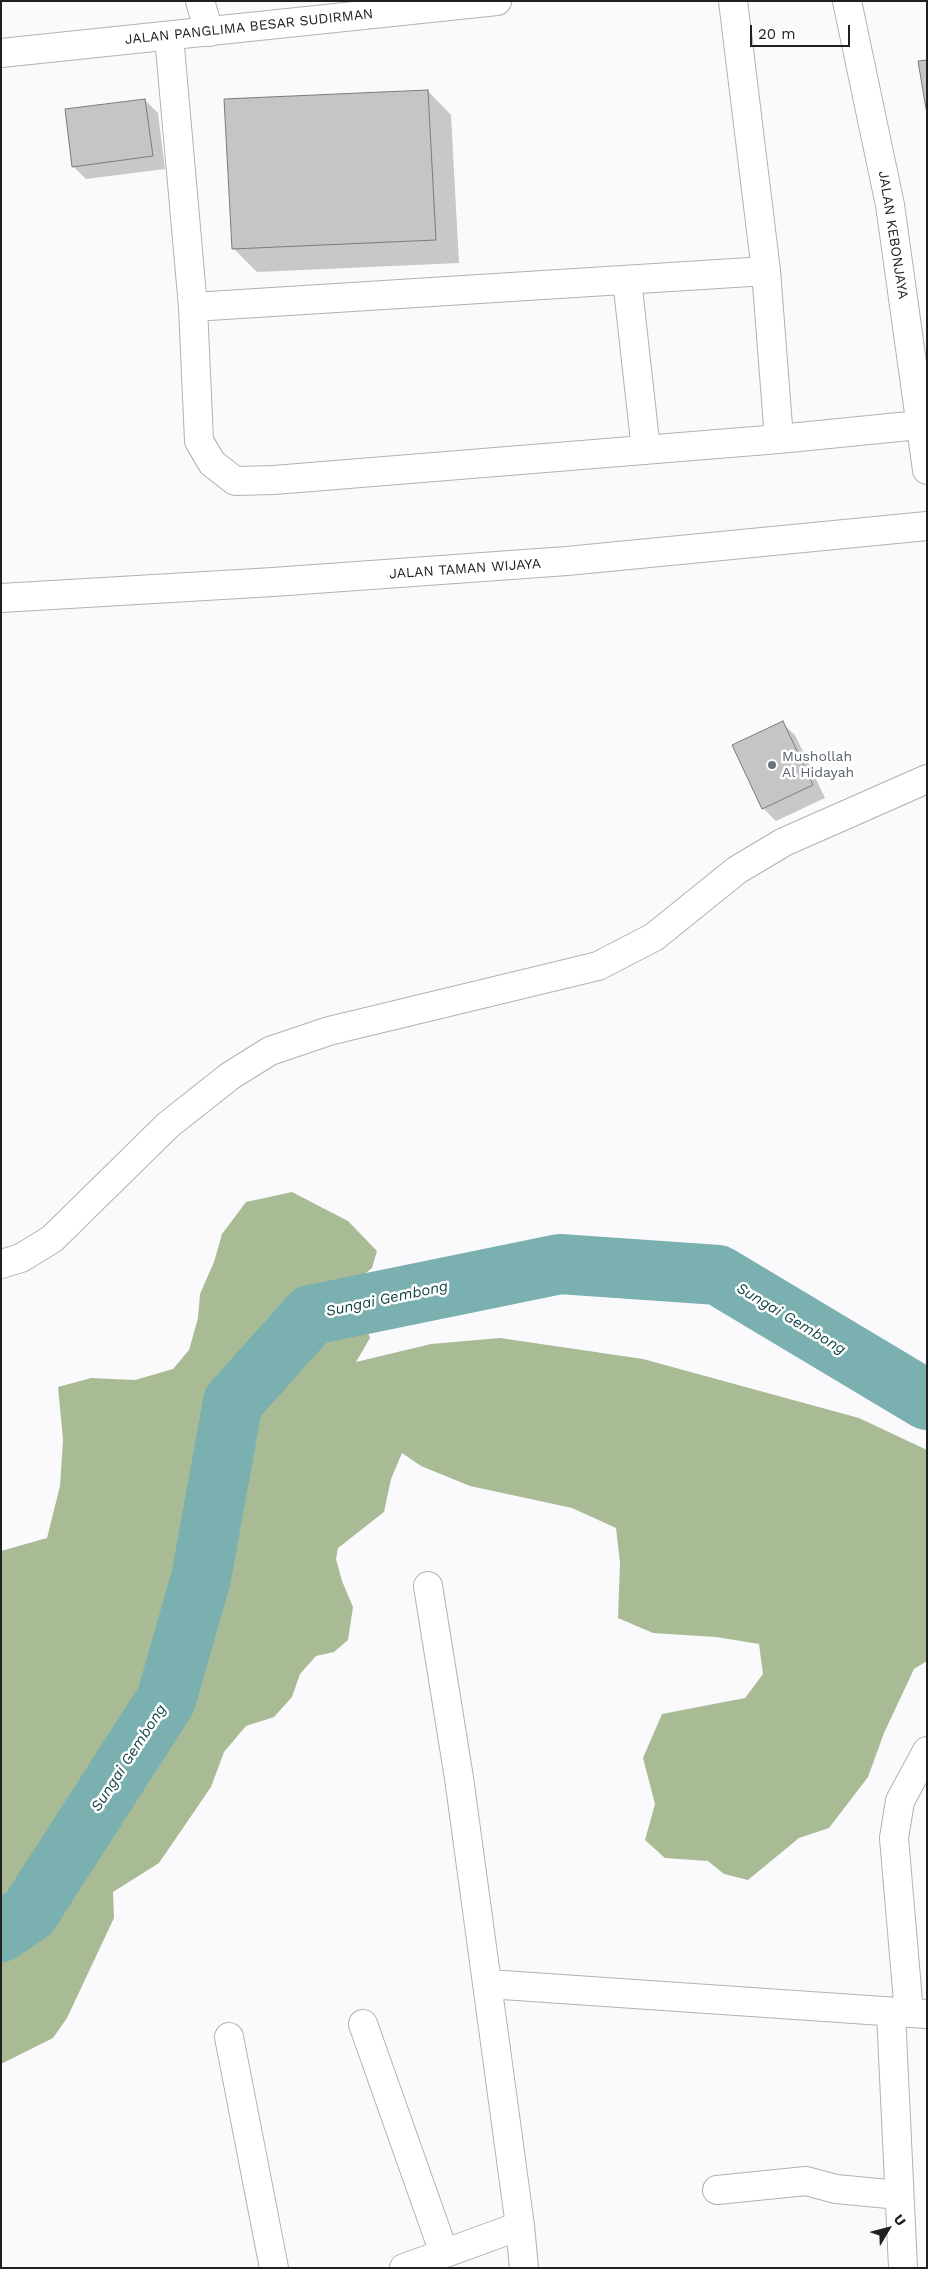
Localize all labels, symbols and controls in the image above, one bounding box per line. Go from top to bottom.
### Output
street label: JALAN PANGLIMA BESAR SUDIRMAN [124,6,374,48]
scale bar [753,15,853,47]
text: 20 m [758,25,796,43]
street label: JALAN KEBONJAYA [875,170,911,300]
street label: JALAN TAMAN WIJAYA [389,555,541,583]
place label: Mushollah Al Hidayah [782,749,854,782]
marker: Mushollah Al Hidayah [766,759,778,771]
water label: Sungai Gembong [324,1277,450,1321]
water label: Sungai Gembong [733,1279,849,1359]
water label: Sungai Gembong [88,1701,170,1815]
north arrow [863,2204,913,2254]
text: U [891,2211,909,2229]

